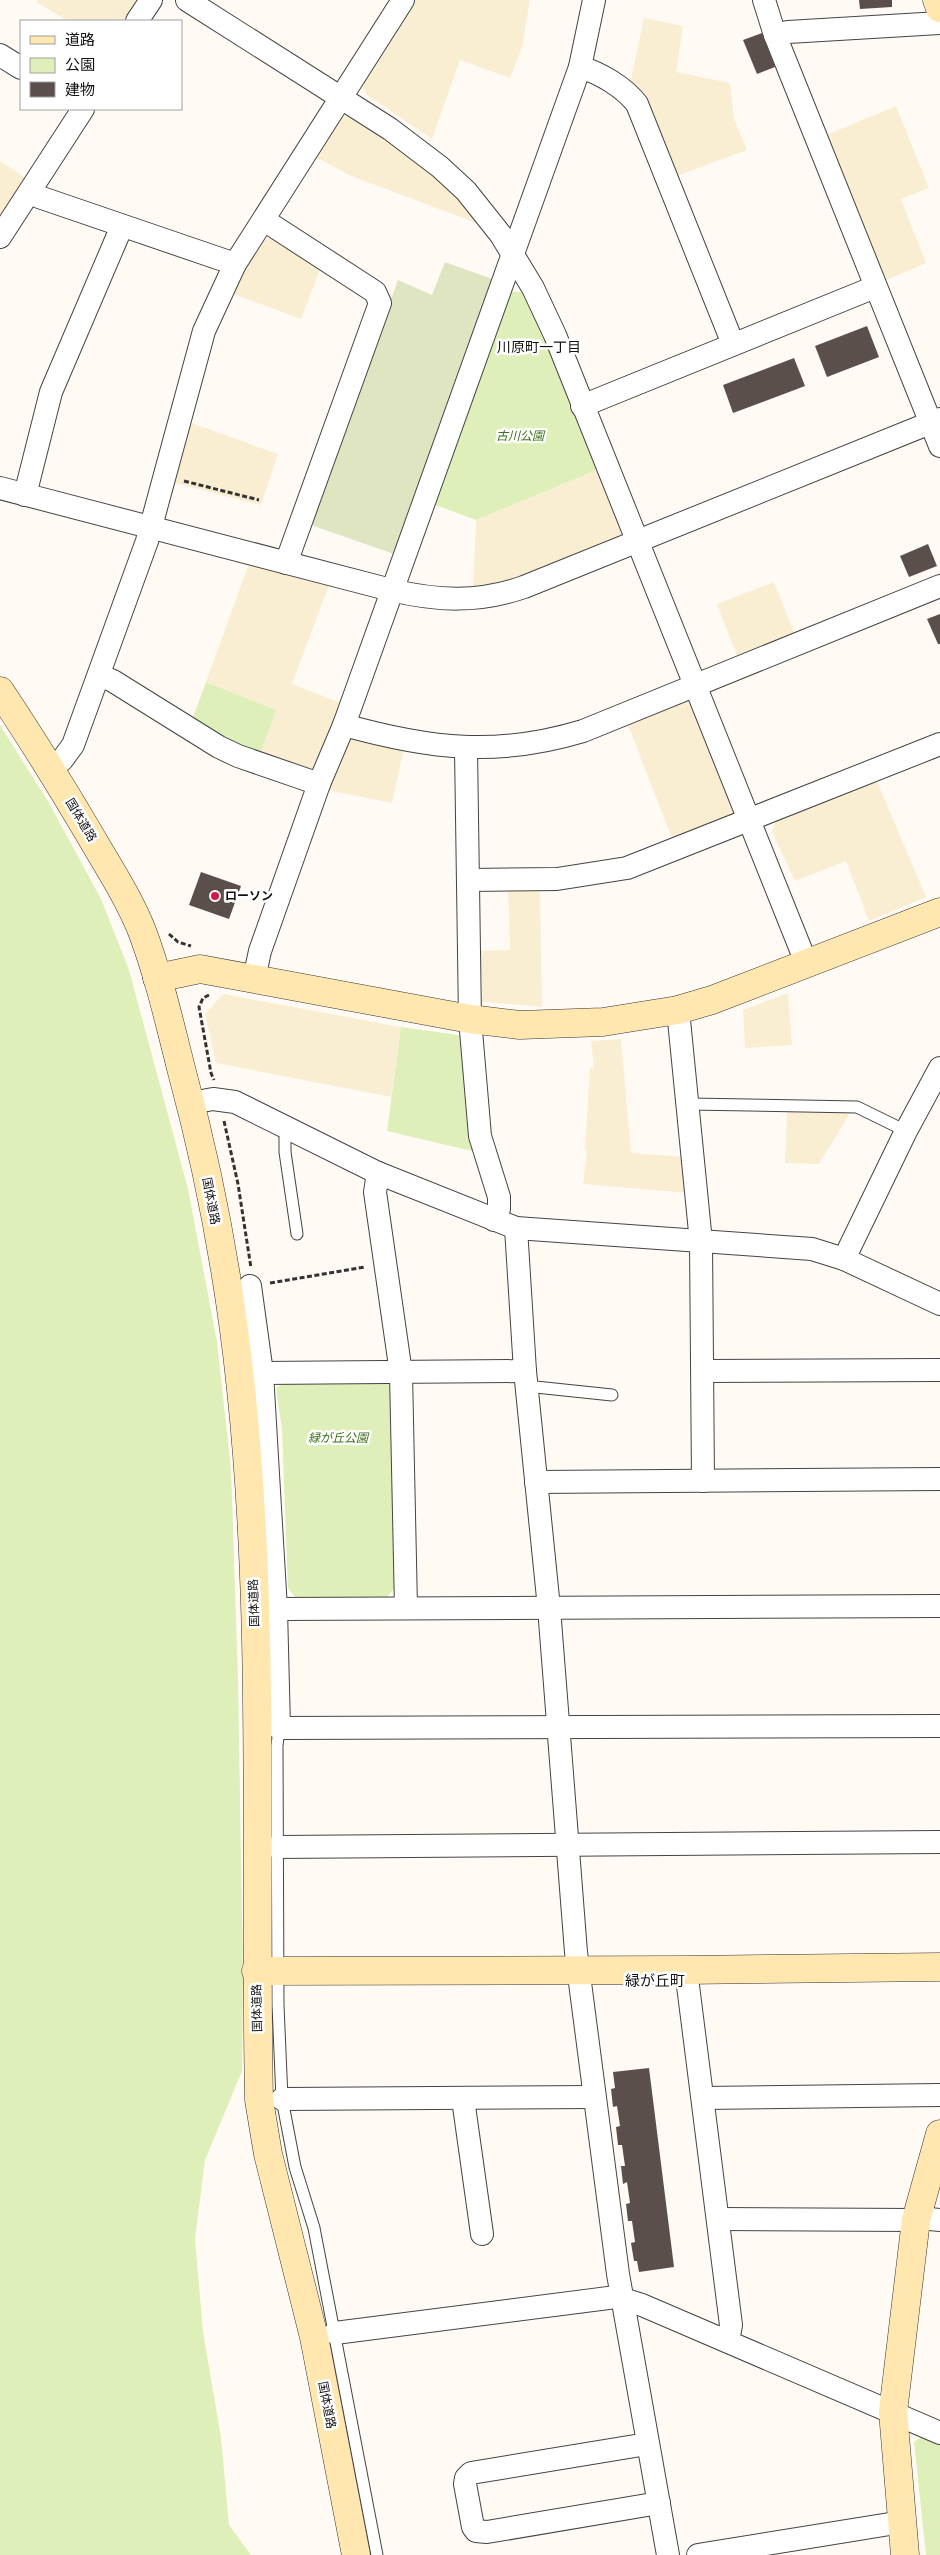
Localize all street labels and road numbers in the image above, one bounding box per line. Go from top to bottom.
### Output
street label: 国体道路 [63,795,100,844]
street label: 国体道路 [200,1176,223,1226]
street label: 国体道路 [245,1579,262,1627]
street label: 国体道路 [249,1984,264,2032]
street label: 国体道路 [316,2380,339,2430]

